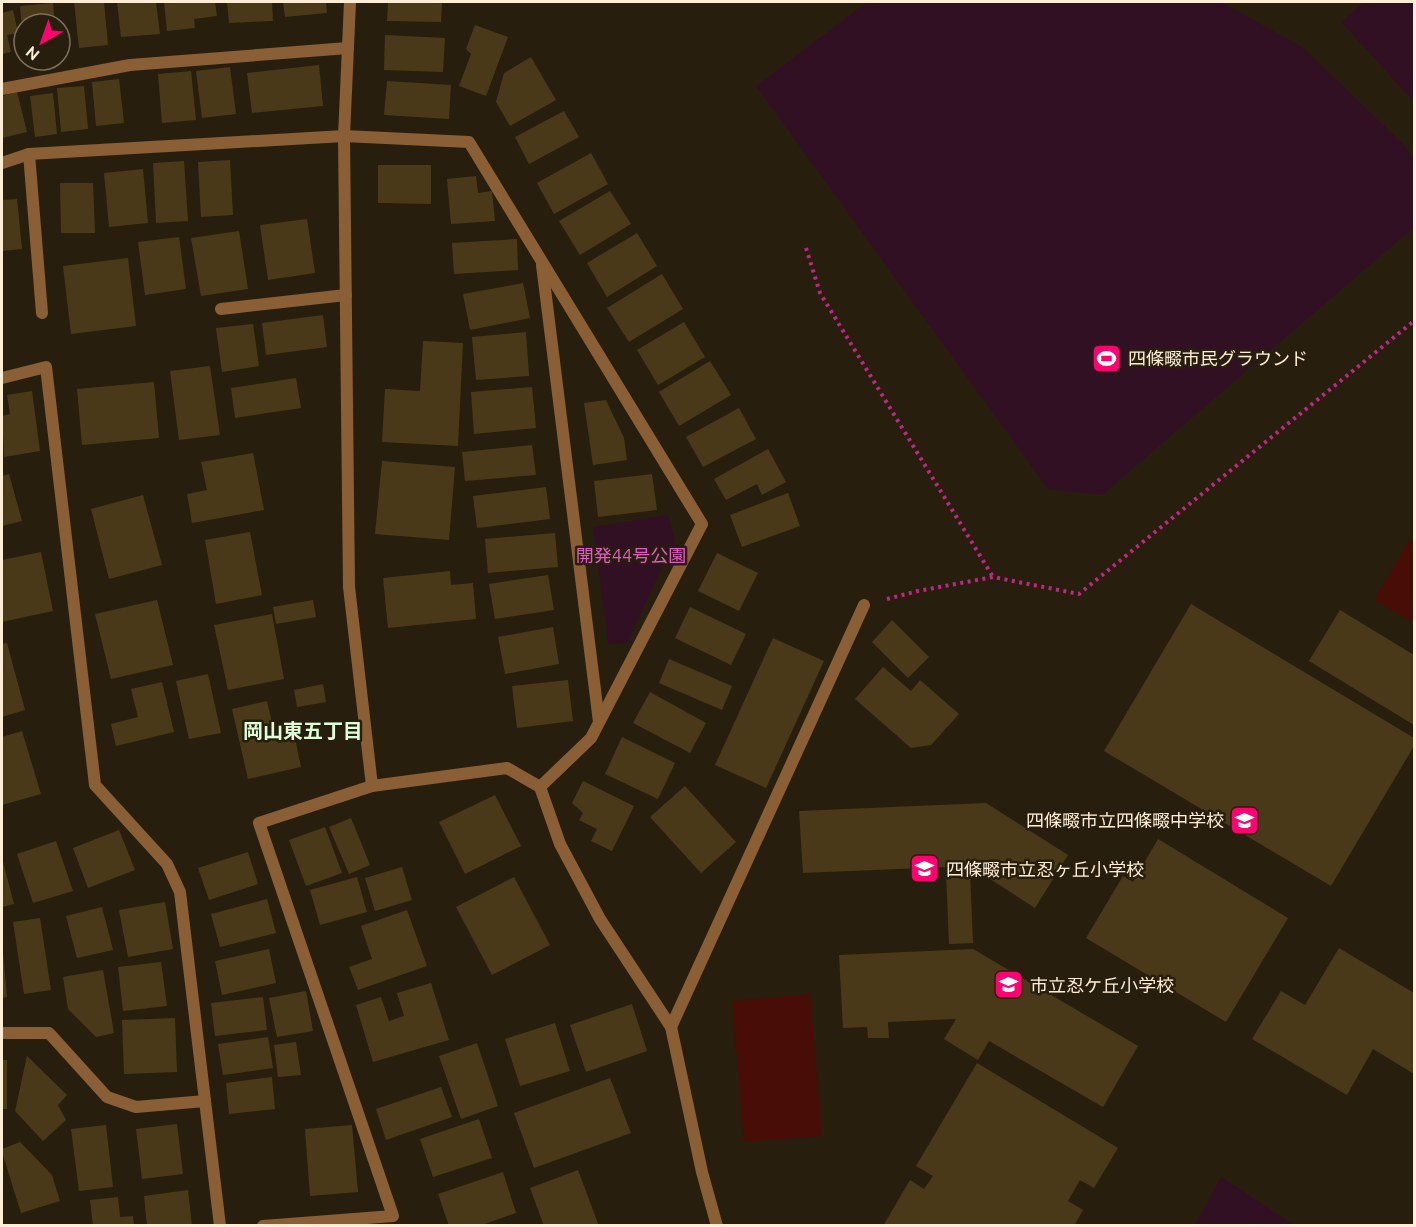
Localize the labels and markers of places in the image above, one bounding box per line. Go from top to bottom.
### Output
sports icon: 四條畷市民グラウンド [1091,342,1123,374]
place label: 四條畷市民グラウンド [1128,348,1308,368]
school or university icon: 四條畷市立四條畷中学校 [1229,804,1261,836]
place label: 四條畷市立四條畷中学校 [1026,810,1224,830]
school or university icon: 四條畷市立忍ヶ丘小学校 [909,853,941,885]
place label: 四條畷市立忍ヶ丘小学校 [946,859,1144,879]
school or university icon: 市立忍ケ丘小学校 [993,969,1025,1001]
place label: 市立忍ケ丘小学校 [1030,975,1174,995]

